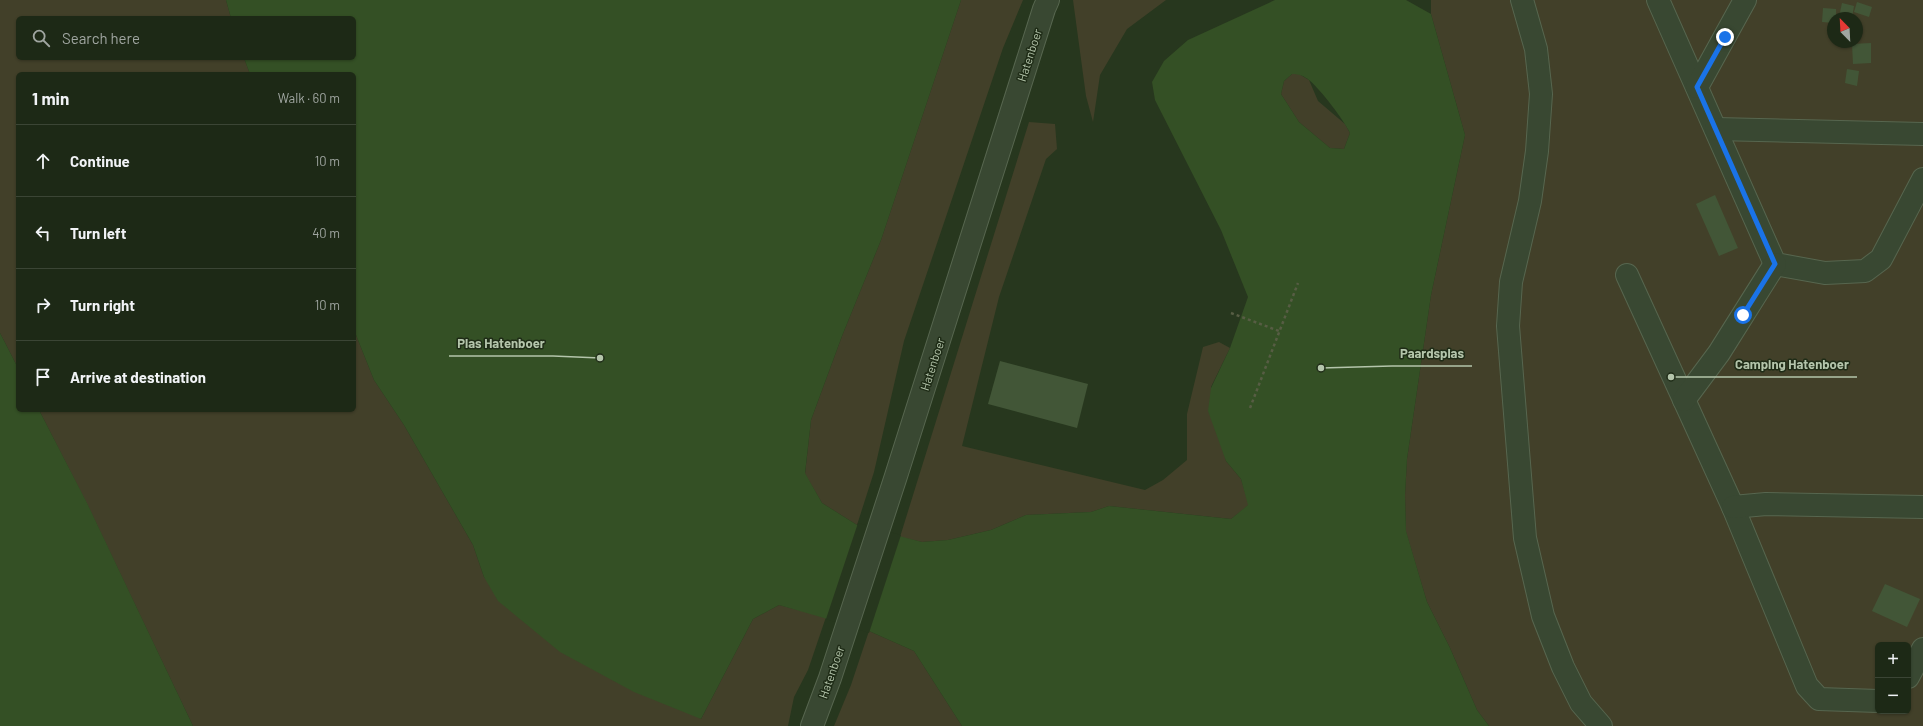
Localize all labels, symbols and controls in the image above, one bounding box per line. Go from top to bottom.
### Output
north arrow [1827,12,1863,48]
search box [16,16,356,60]
street label: Hatenboer [1014,26,1044,83]
icon: search [30,27,52,49]
route end [1716,28,1734,46]
text: Search here [62,29,140,47]
text: 1 min [32,88,69,108]
text: Walk · 60 m [278,90,340,106]
icon: ahead [32,150,54,172]
text: Continue [70,152,130,170]
text: 10 m [315,153,340,169]
icon: left [32,222,54,244]
text: Turn left [70,224,126,242]
text: 40 m [312,225,340,241]
icon: right [32,294,54,316]
text: Turn right [70,296,135,314]
text: 10 m [315,297,340,313]
route start [1734,306,1752,324]
callout: Plas Hatenboer [449,331,553,356]
text: Plas Hatenboer [457,335,545,351]
street label: Hatenboer [917,335,947,392]
callout: Paardsplas [1392,341,1472,366]
text: Paardsplas [1400,345,1464,361]
callout: Camping Hatenboer [1727,352,1857,377]
text: Camping Hatenboer [1735,356,1849,372]
icon: arrive [32,366,54,388]
text: Arrive at destination [70,368,206,386]
map controls [1875,642,1911,714]
button: + [1875,642,1911,678]
street label: Hatenboer [815,643,847,700]
button: − [1875,678,1911,714]

